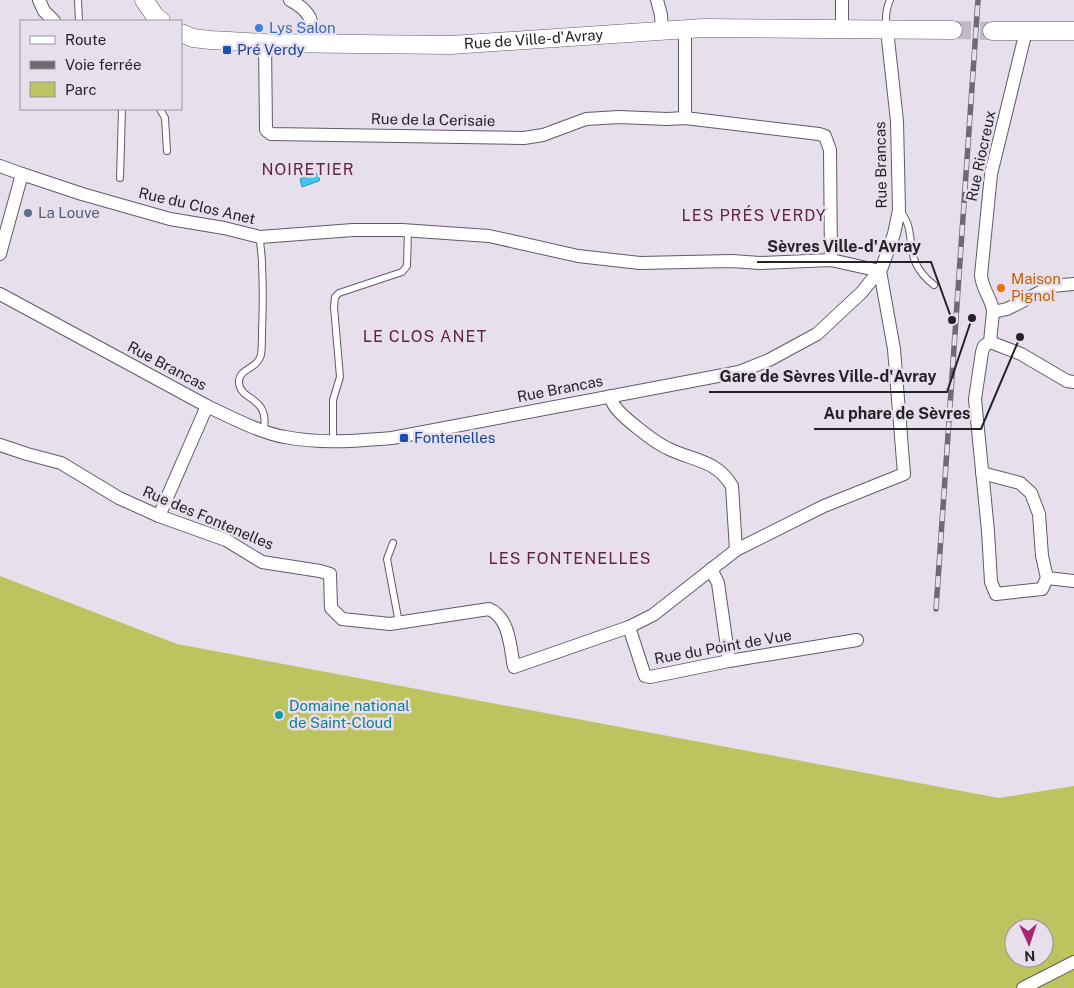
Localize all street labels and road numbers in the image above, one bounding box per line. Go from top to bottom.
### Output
street label: Rue de Ville-d'Avray [463,26,604,52]
street label: Rue Riocreux [963,109,998,203]
street label: Rue de la Cerisaie [371,110,495,129]
street label: Rue Brancas [871,121,890,209]
street label: Rue du Clos Anet [137,184,257,227]
street label: Rue Brancas [125,338,210,394]
street label: Rue Brancas [515,372,604,405]
street label: Rue des Fontenelles [140,482,276,553]
street label: Rue du Point de Vue [653,626,793,667]

